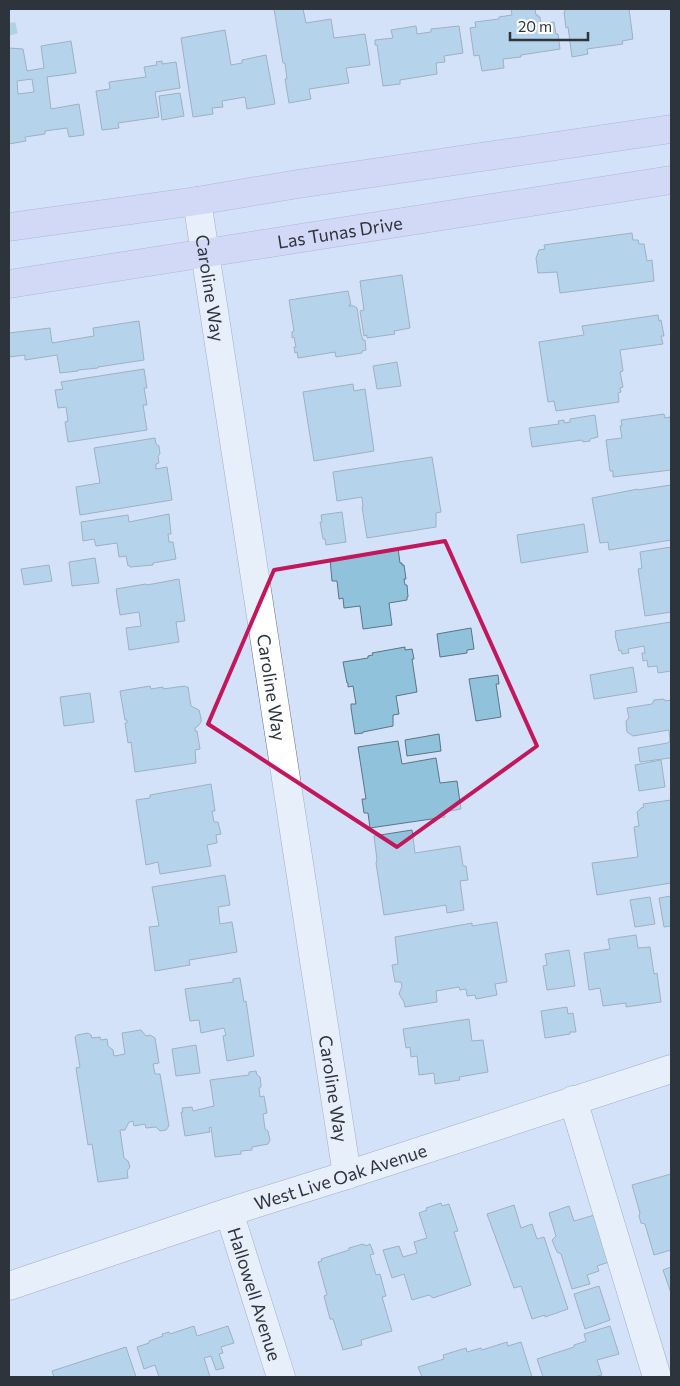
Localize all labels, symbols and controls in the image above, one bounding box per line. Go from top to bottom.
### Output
scale bar [510,10,588,42]
text: 20 m [518,17,552,35]
street label: Las Tunas Drive [276,211,404,253]
street label: Caroline Way [191,233,229,343]
street label: Caroline Way [253,632,291,742]
street label: Caroline Way [315,1034,353,1144]
street label: West Live Oak Avenue [251,1139,429,1214]
street label: Hallowell Avenue [224,1225,286,1364]

